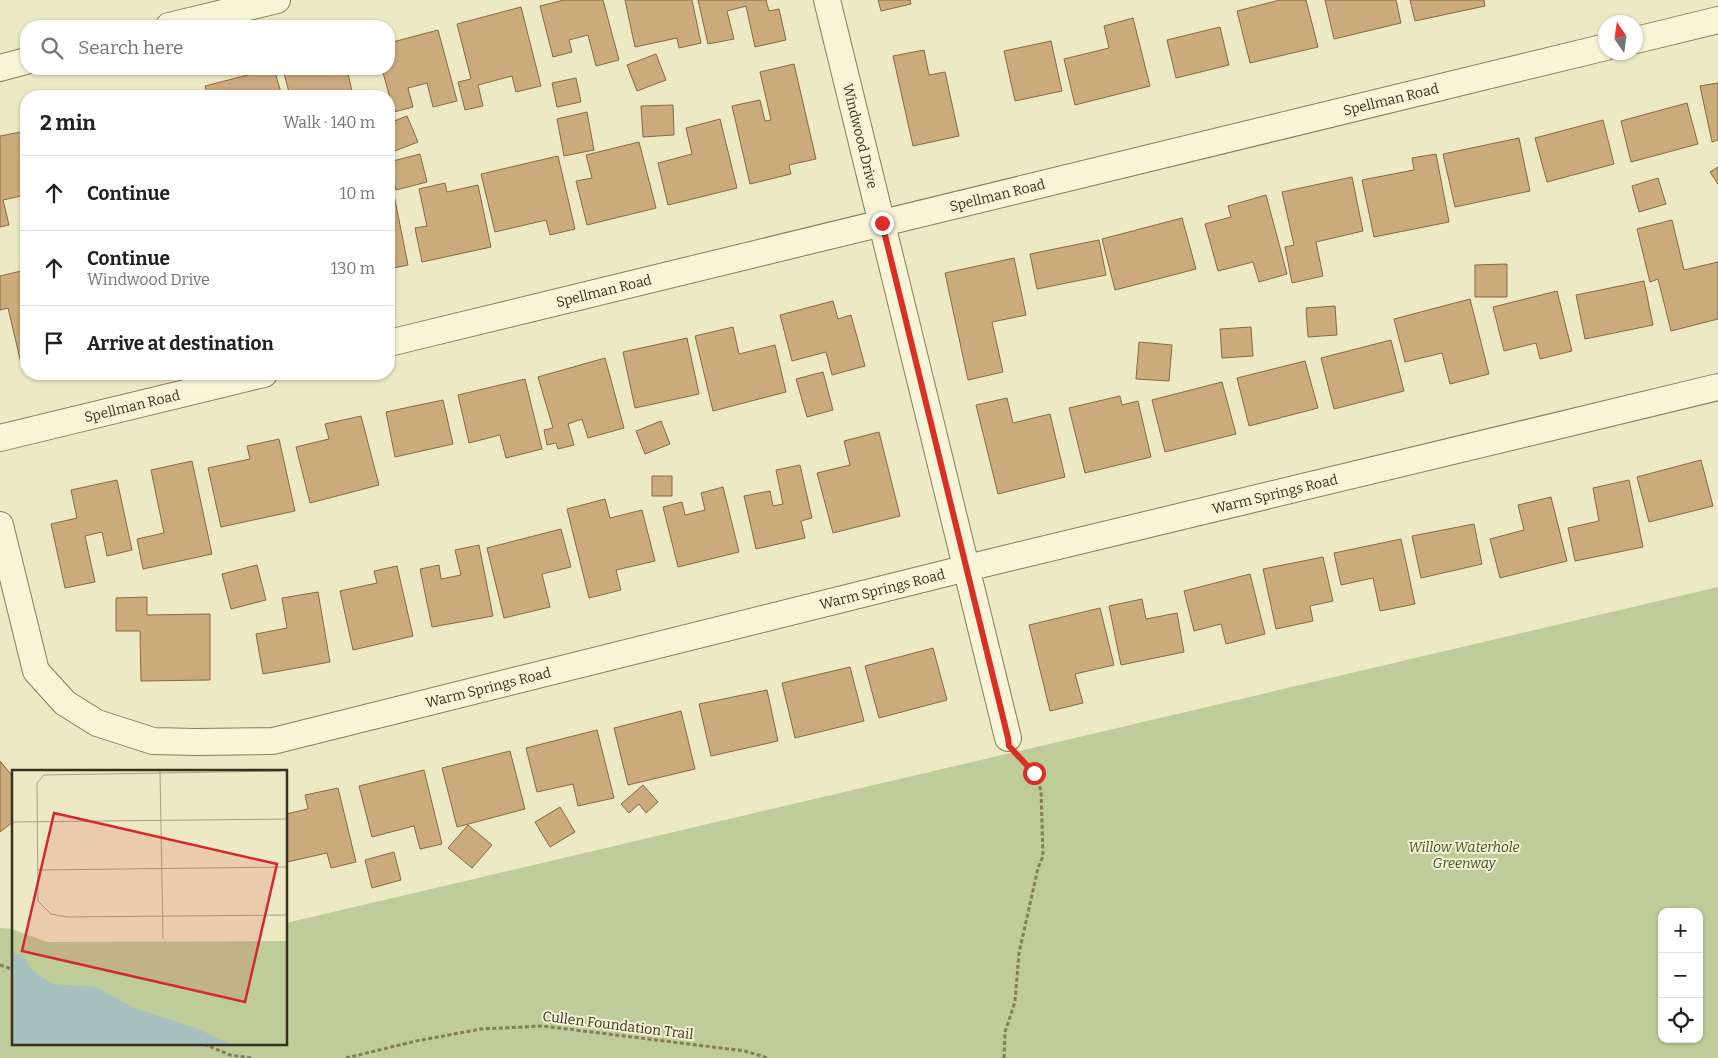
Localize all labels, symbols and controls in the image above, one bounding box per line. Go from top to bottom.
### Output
north arrow [1598,15,1643,60]
search box [20,20,395,75]
icon: search [38,34,66,62]
text: Search here [78,36,183,59]
street label: Spellman Road [1341,80,1440,120]
street label: Windwood Drive [839,82,881,190]
text: 2 min [40,110,96,136]
text: Walk · 140 m [283,113,375,132]
street label: Spellman Road [948,176,1047,215]
icon: ahead [40,179,68,207]
text: Continue [87,182,170,205]
text: 10 m [340,184,375,203]
route end [871,212,894,235]
text: Continue [87,247,170,270]
icon: ahead [40,254,68,282]
text: 130 m [331,259,375,278]
text: Windwood Drive [87,270,210,289]
street label: Spellman Road [554,271,653,311]
icon: arrive [40,329,68,357]
text: Arrive at destination [87,332,274,355]
street label: Spellman Road [83,387,182,426]
street label: Warm Springs Road [1210,471,1339,518]
street label: Warm Springs Road [818,566,947,613]
street label: Warm Springs Road [424,664,553,712]
route start [1023,762,1046,785]
inset map [12,770,288,1046]
park label: Willow Waterhole Greenway [1408,839,1520,872]
map controls [1658,908,1703,1043]
button: + [1658,908,1703,953]
button: − [1658,953,1703,998]
button: locate [1658,998,1703,1043]
street label: Cullen Foundation Trail [542,1008,694,1043]

